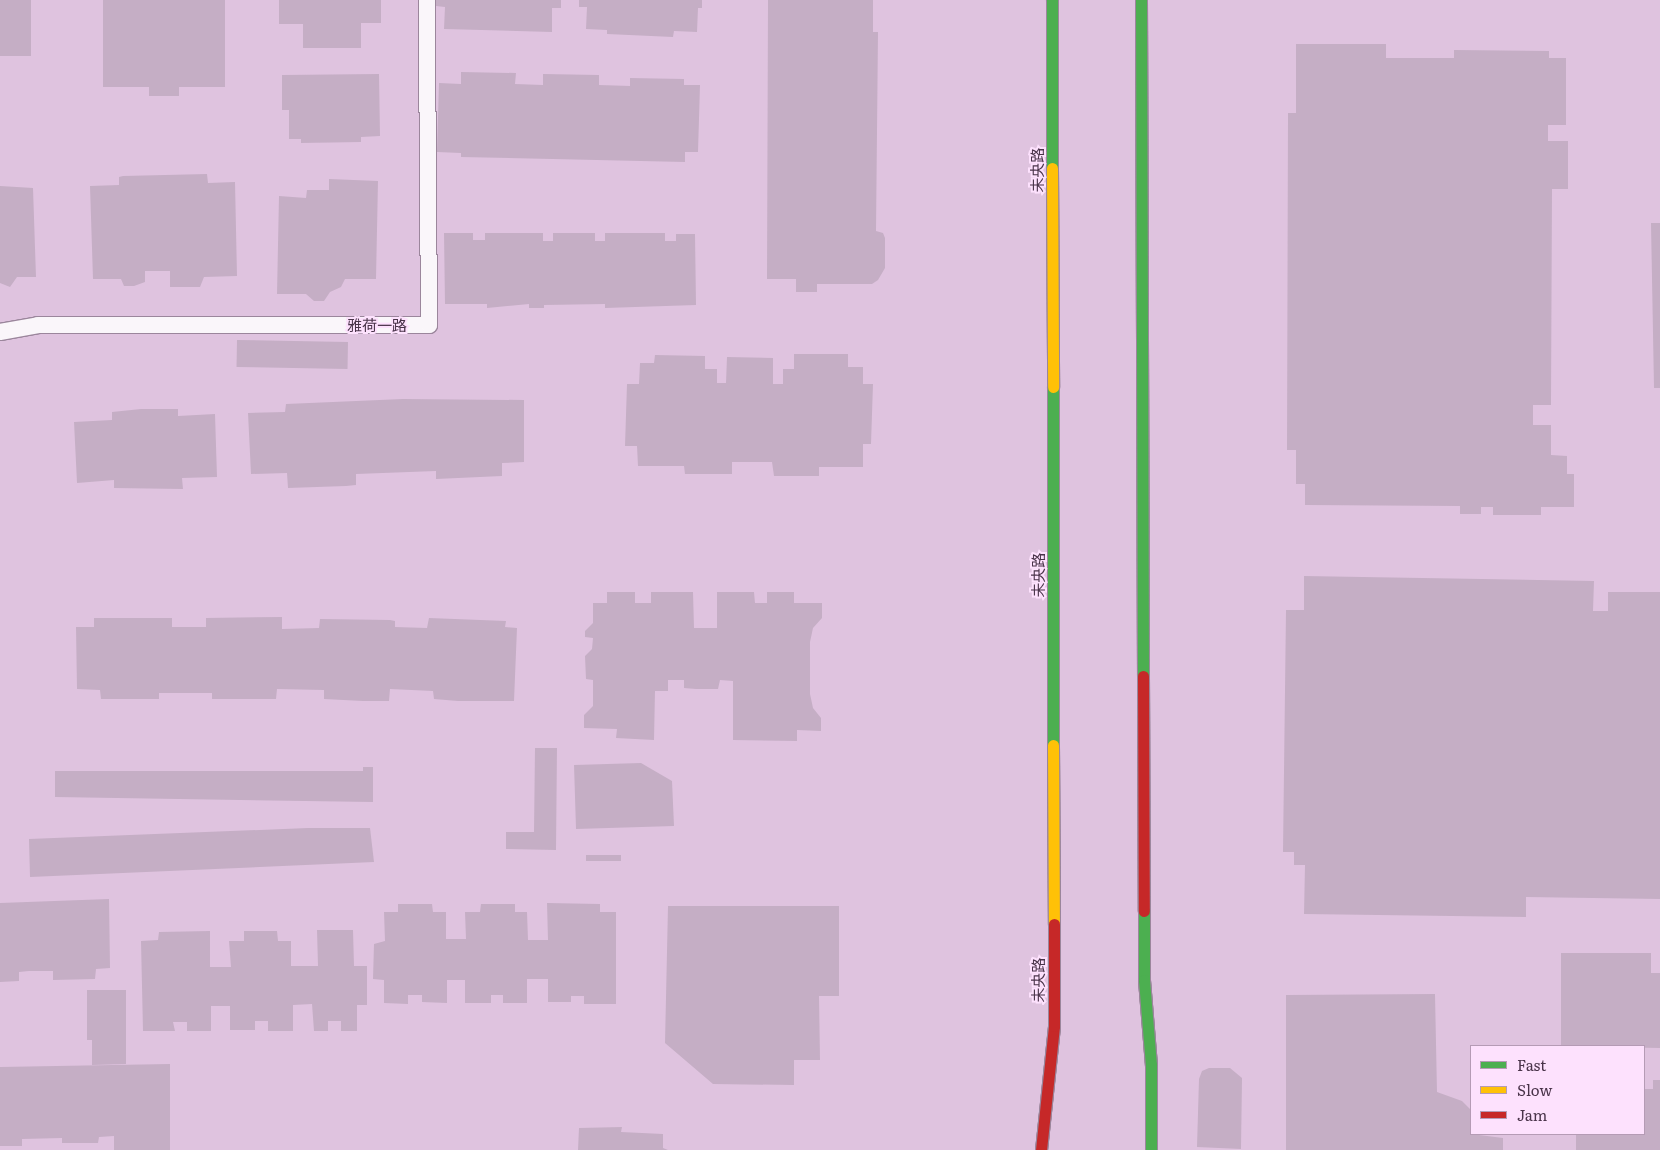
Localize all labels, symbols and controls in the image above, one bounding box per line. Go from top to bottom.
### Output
street label: 未央路 [1028,148,1046,192]
street label: 雅荷一路 [347,316,407,334]
street label: 未央路 [1029,553,1047,597]
street label: 未央路 [1029,958,1047,1002]
legend [1470,1045,1645,1135]
text: Fast [1517,1053,1546,1076]
text: Slow [1517,1078,1552,1101]
text: Jam [1517,1103,1547,1126]

